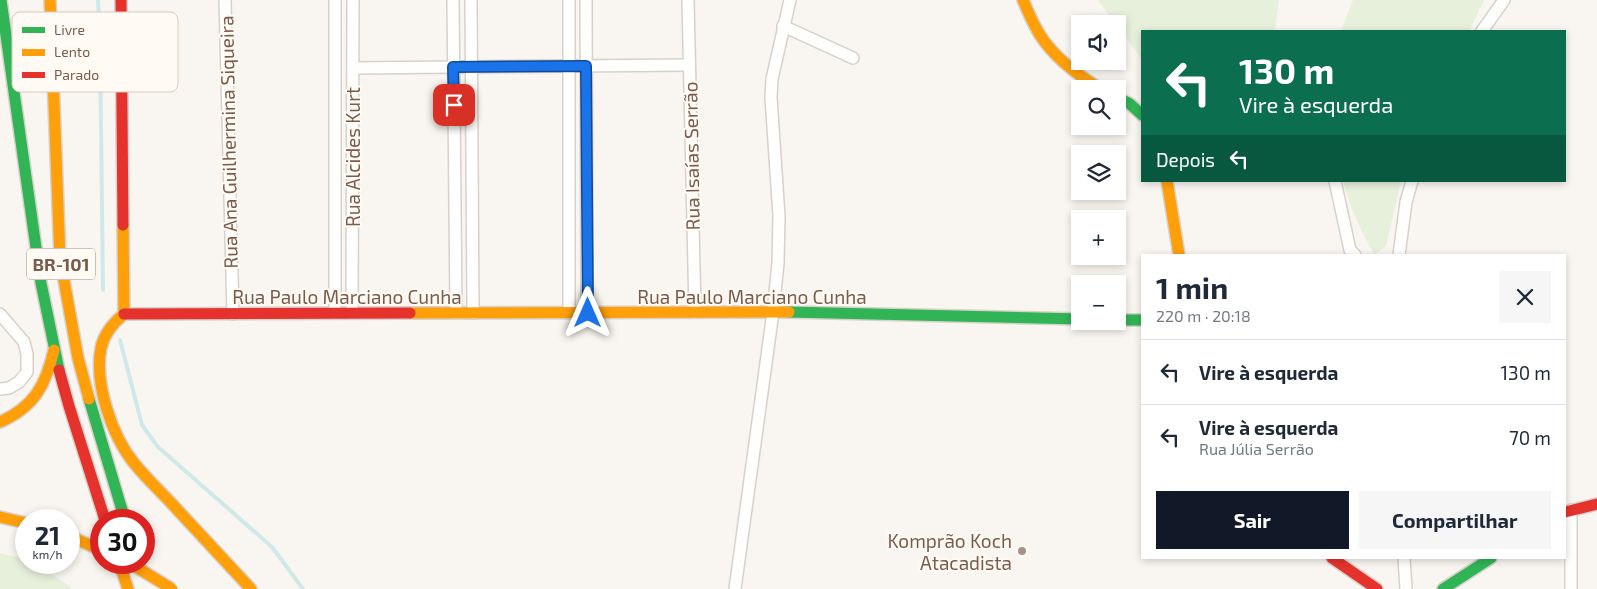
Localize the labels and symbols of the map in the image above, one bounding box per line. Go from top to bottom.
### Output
legend [12,12,178,92]
street label: Rua Ana Guilhermina Siqueira [214,15,242,269]
text: Livre [54,21,85,38]
text: Lento [54,43,90,60]
text: Parado [54,66,99,83]
street label: Rua Isaías Serrão [678,81,704,231]
pin [433,84,475,126]
street label: Rua Alcides Kurt [341,87,364,227]
road number: BR-101 [27,248,95,280]
street label: Rua Paulo Marciano Cunha [232,285,462,308]
street label: Rua Paulo Marciano Cunha [637,285,867,308]
position arrow [561,286,613,338]
speed limit sign: 30 [90,509,155,574]
place label: Komprão Koch Atacadista [887,529,1012,574]
marker: Komprão Koch Atacadista [1016,545,1028,557]

